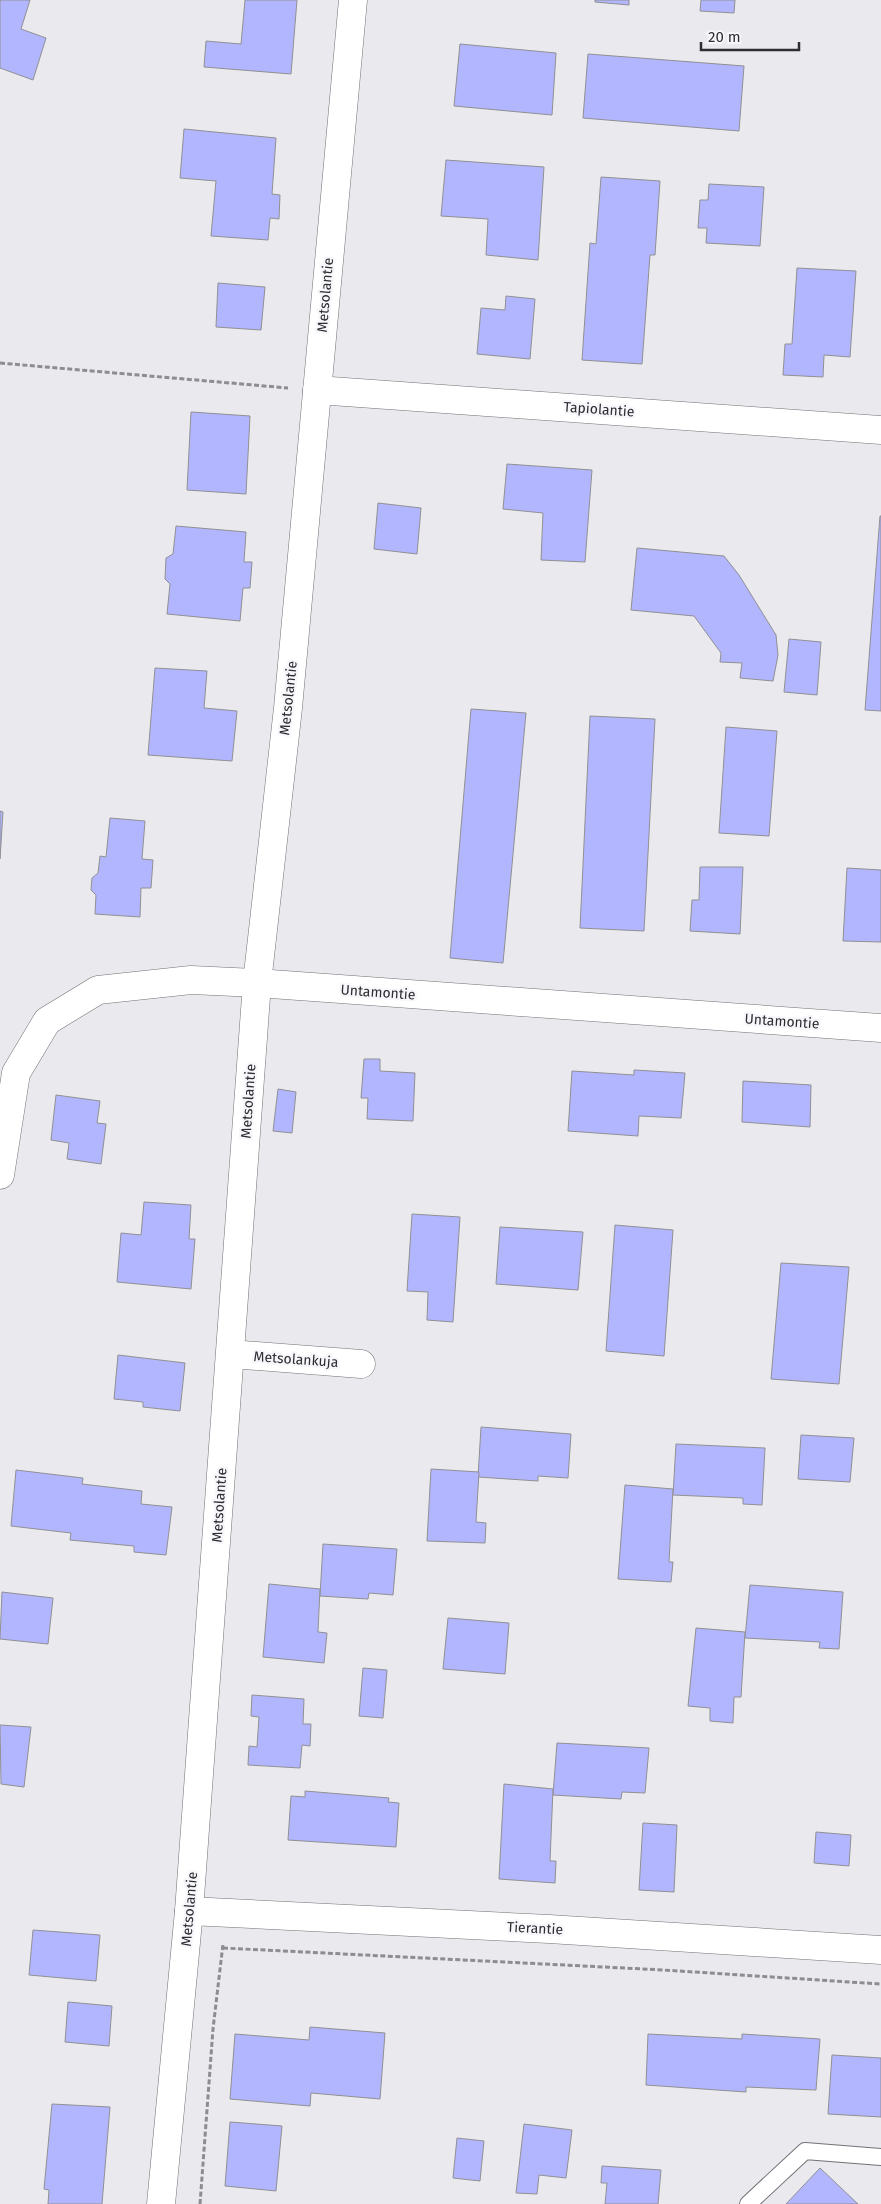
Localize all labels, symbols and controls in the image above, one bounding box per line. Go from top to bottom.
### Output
scale bar [701,20,798,52]
text: 20 m [708,28,741,46]
street label: Metsolantie [314,257,337,333]
street label: Tapiolantie [563,399,635,420]
street label: Metsolantie [276,660,301,736]
street label: Untamontie [340,981,416,1004]
street label: Untamontie [744,1010,820,1033]
street label: Metsolantie [237,1063,260,1139]
street label: Metsolankuja [253,1348,339,1371]
street label: Metsolantie [208,1467,231,1543]
street label: Metsolantie [178,1871,201,1947]
street label: Tierantie [506,1919,563,1938]

